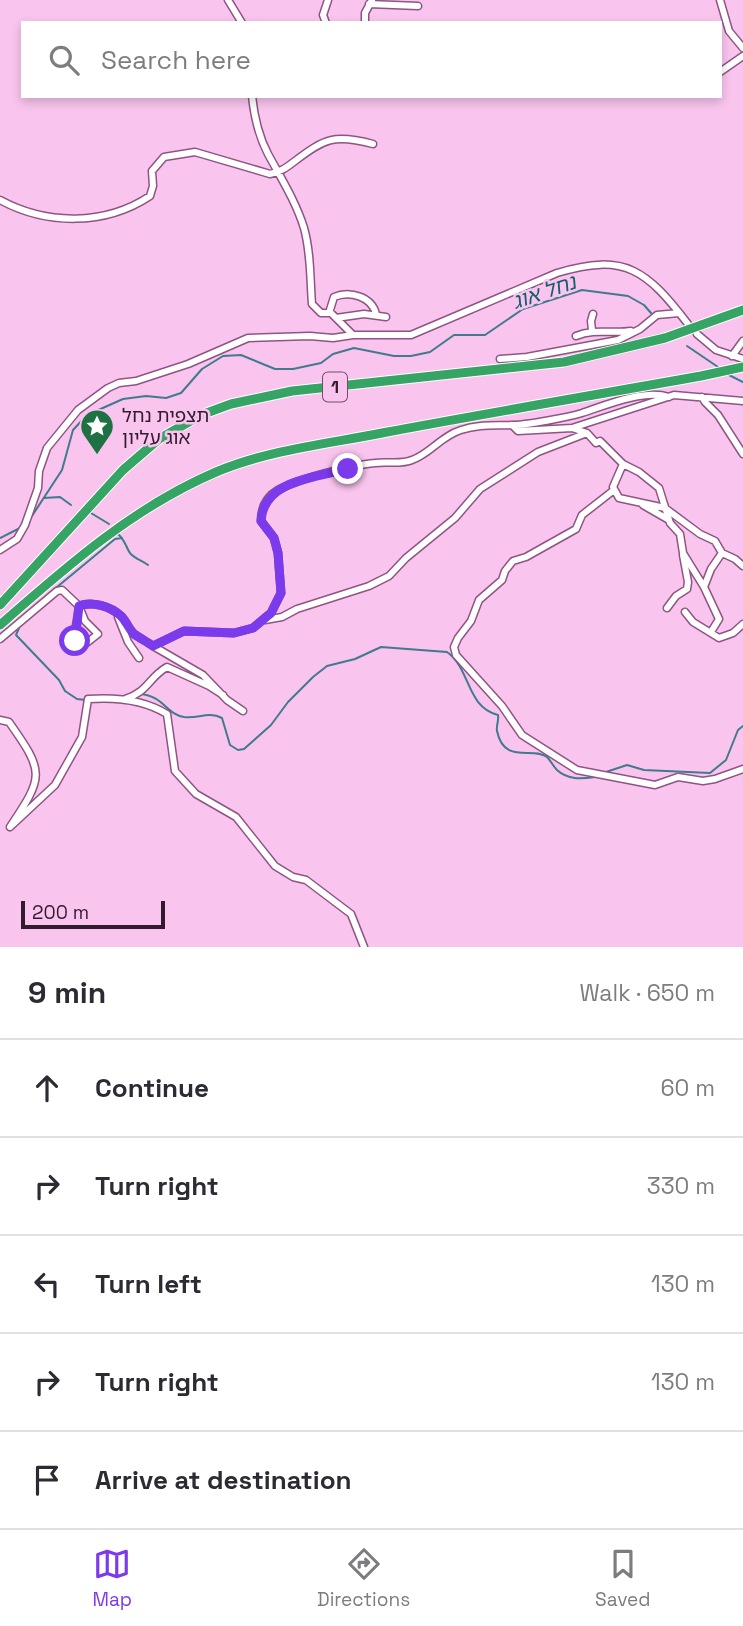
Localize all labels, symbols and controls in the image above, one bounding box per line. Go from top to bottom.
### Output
search box [21,21,722,98]
icon: search [45,41,83,79]
text: Search here [101,43,251,77]
water label: נחל אוג [508,267,581,315]
road number: 1 [323,372,347,402]
place label: תצפית נחל אוג עליון [122,403,209,450]
place icon: תצפית נחל אוג עליון [78,407,116,456]
route end [332,453,363,484]
route start [59,625,90,656]
scale bar [21,898,164,930]
text: 200 m [32,900,89,925]
text: 9 min [28,973,106,1012]
text: Walk · 650 m [579,978,715,1008]
icon: ahead [28,1069,66,1107]
text: Continue [95,1071,209,1105]
text: 60 m [660,1073,715,1103]
icon: right [28,1167,66,1205]
text: Turn right [95,1169,219,1203]
text: 330 m [647,1171,715,1201]
icon: left [28,1265,66,1303]
text: Turn left [95,1267,202,1301]
text: 130 m [651,1269,715,1299]
icon: right [28,1363,66,1401]
text: Turn right [95,1365,219,1399]
text: 130 m [651,1367,715,1397]
icon: arrive [28,1461,66,1499]
text: Arrive at destination [95,1463,352,1497]
tab: Map [92,1545,132,1612]
tab: Directions [317,1545,410,1612]
tab: Saved [595,1545,651,1612]

